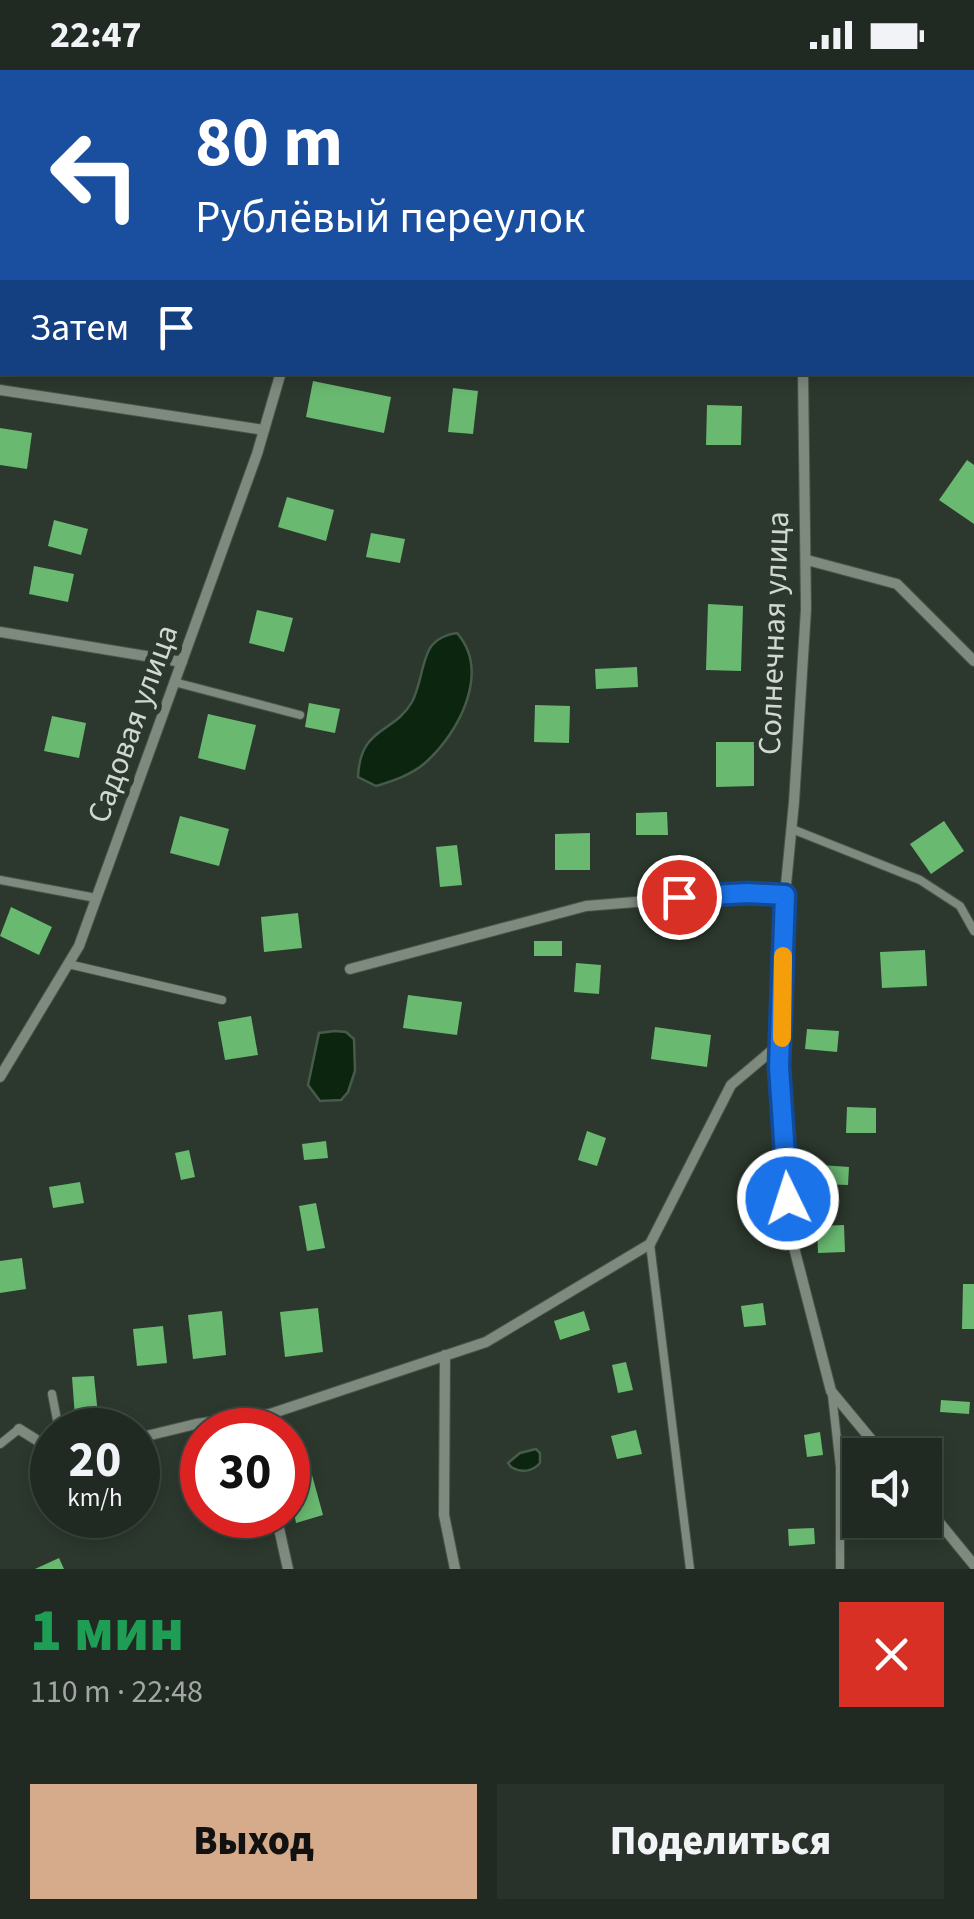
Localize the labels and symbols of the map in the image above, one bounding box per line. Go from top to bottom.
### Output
street label: Солнечная улица [747,510,801,756]
street label: Садовая улица [76,618,190,830]
pin [637,855,722,940]
position arrow [736,1147,840,1251]
speed limit sign: 30 [180,1408,310,1538]

